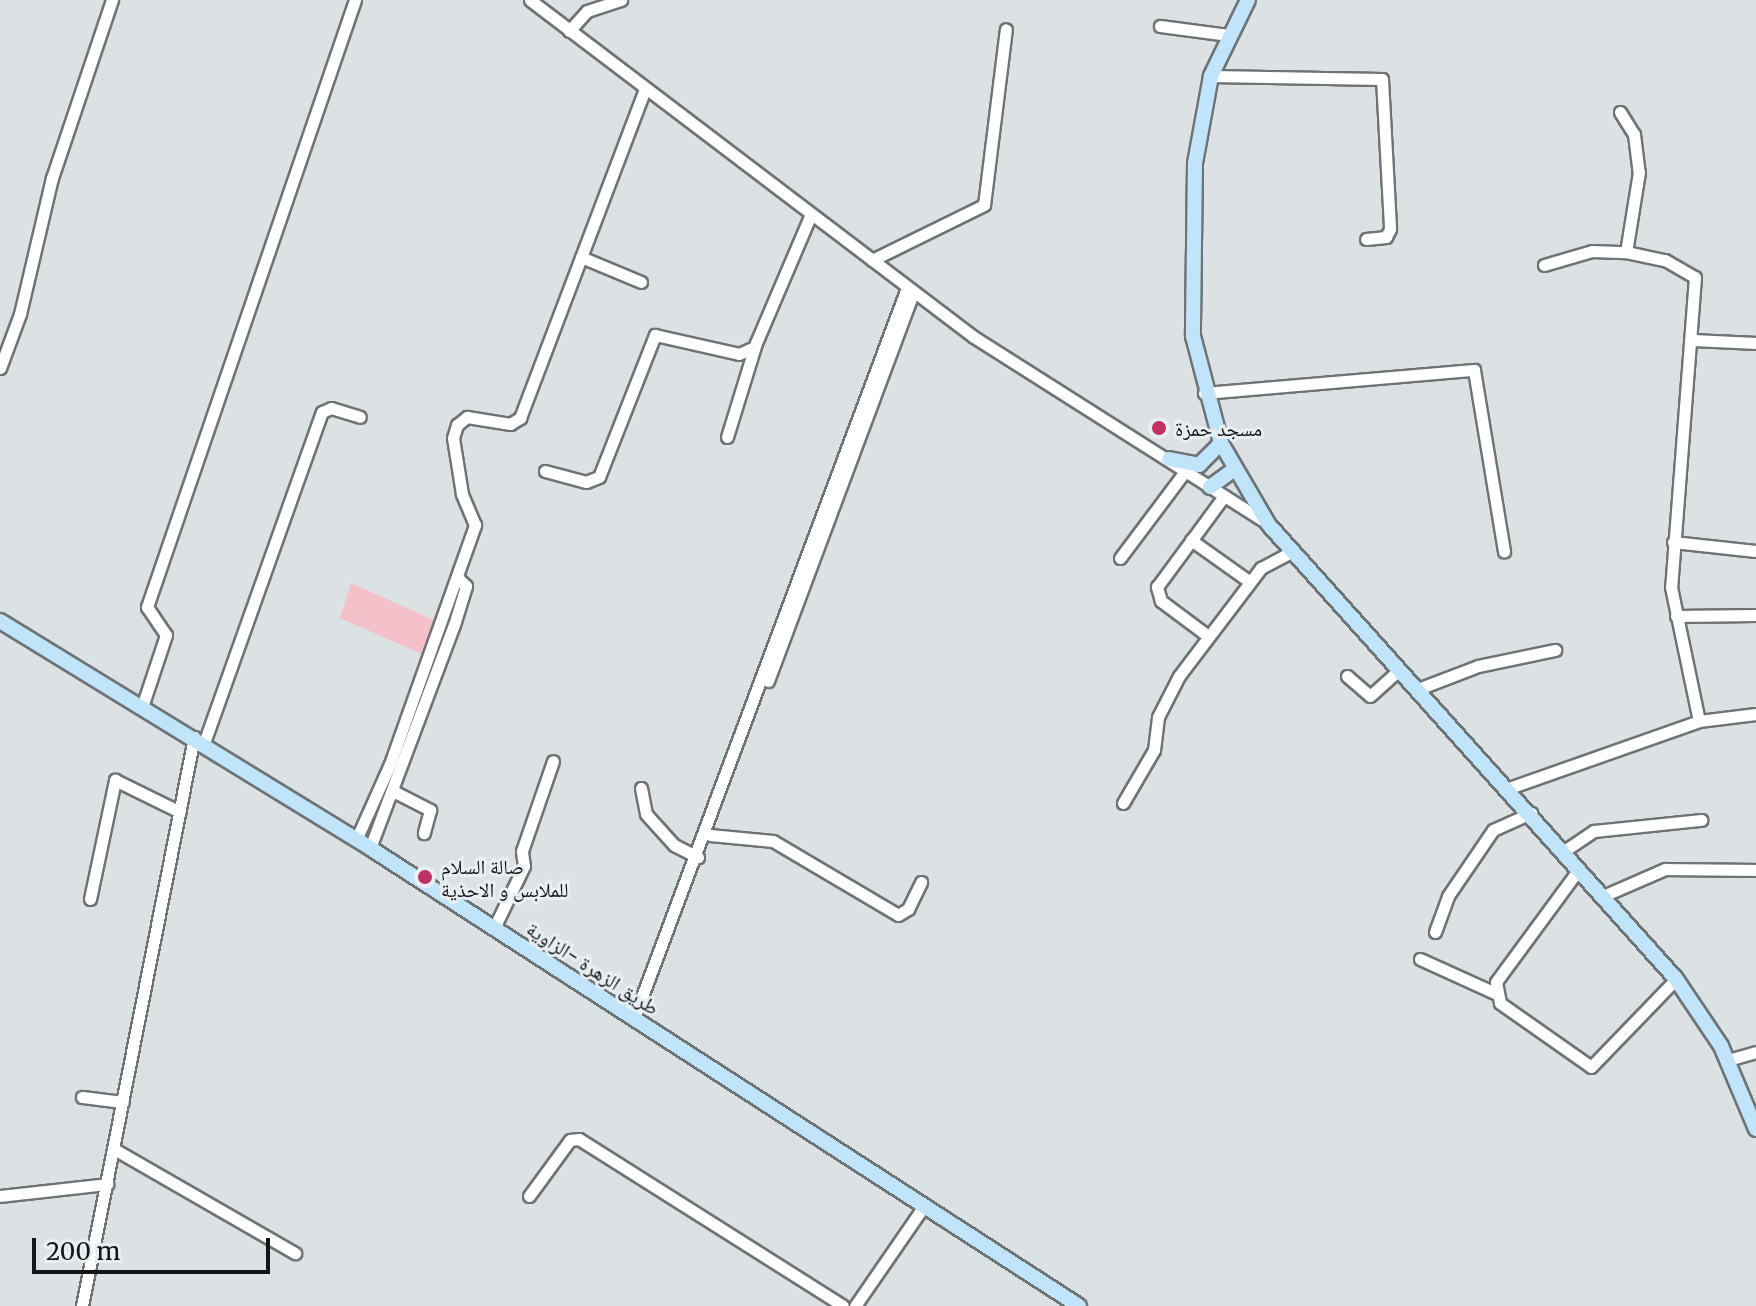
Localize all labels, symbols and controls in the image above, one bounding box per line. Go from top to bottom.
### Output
place label: مسجد حمزة [1175,416,1262,440]
marker: مسجد حمزة [1150,419,1168,437]
place label: صالة السلام للملابس و الاحذية [441,854,568,901]
marker: صالة السلام للملابس و الاحذية [416,868,434,886]
street label: طريق الزهرة -الزاوية [522,916,664,1020]
scale bar [36,1222,274,1272]
text: 200 m [46,1236,120,1267]

